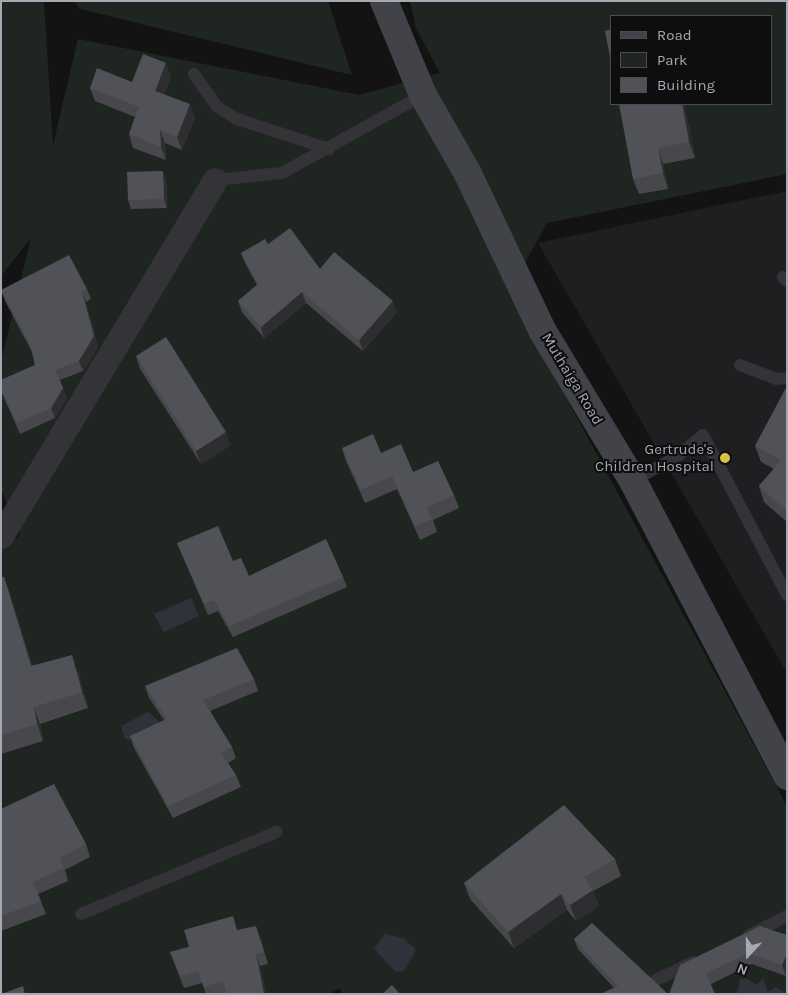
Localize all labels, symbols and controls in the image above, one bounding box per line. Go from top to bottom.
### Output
legend [610,15,773,105]
text: Road [657,26,692,44]
text: Park [657,51,687,69]
text: Building [657,76,715,94]
street label: Muthaiga Road [537,330,607,428]
place label: Gertrude's Children Hospital [595,440,714,475]
marker: Gertrude's Children Hospital [718,451,732,465]
north arrow [723,930,773,980]
text: N [735,960,750,979]

